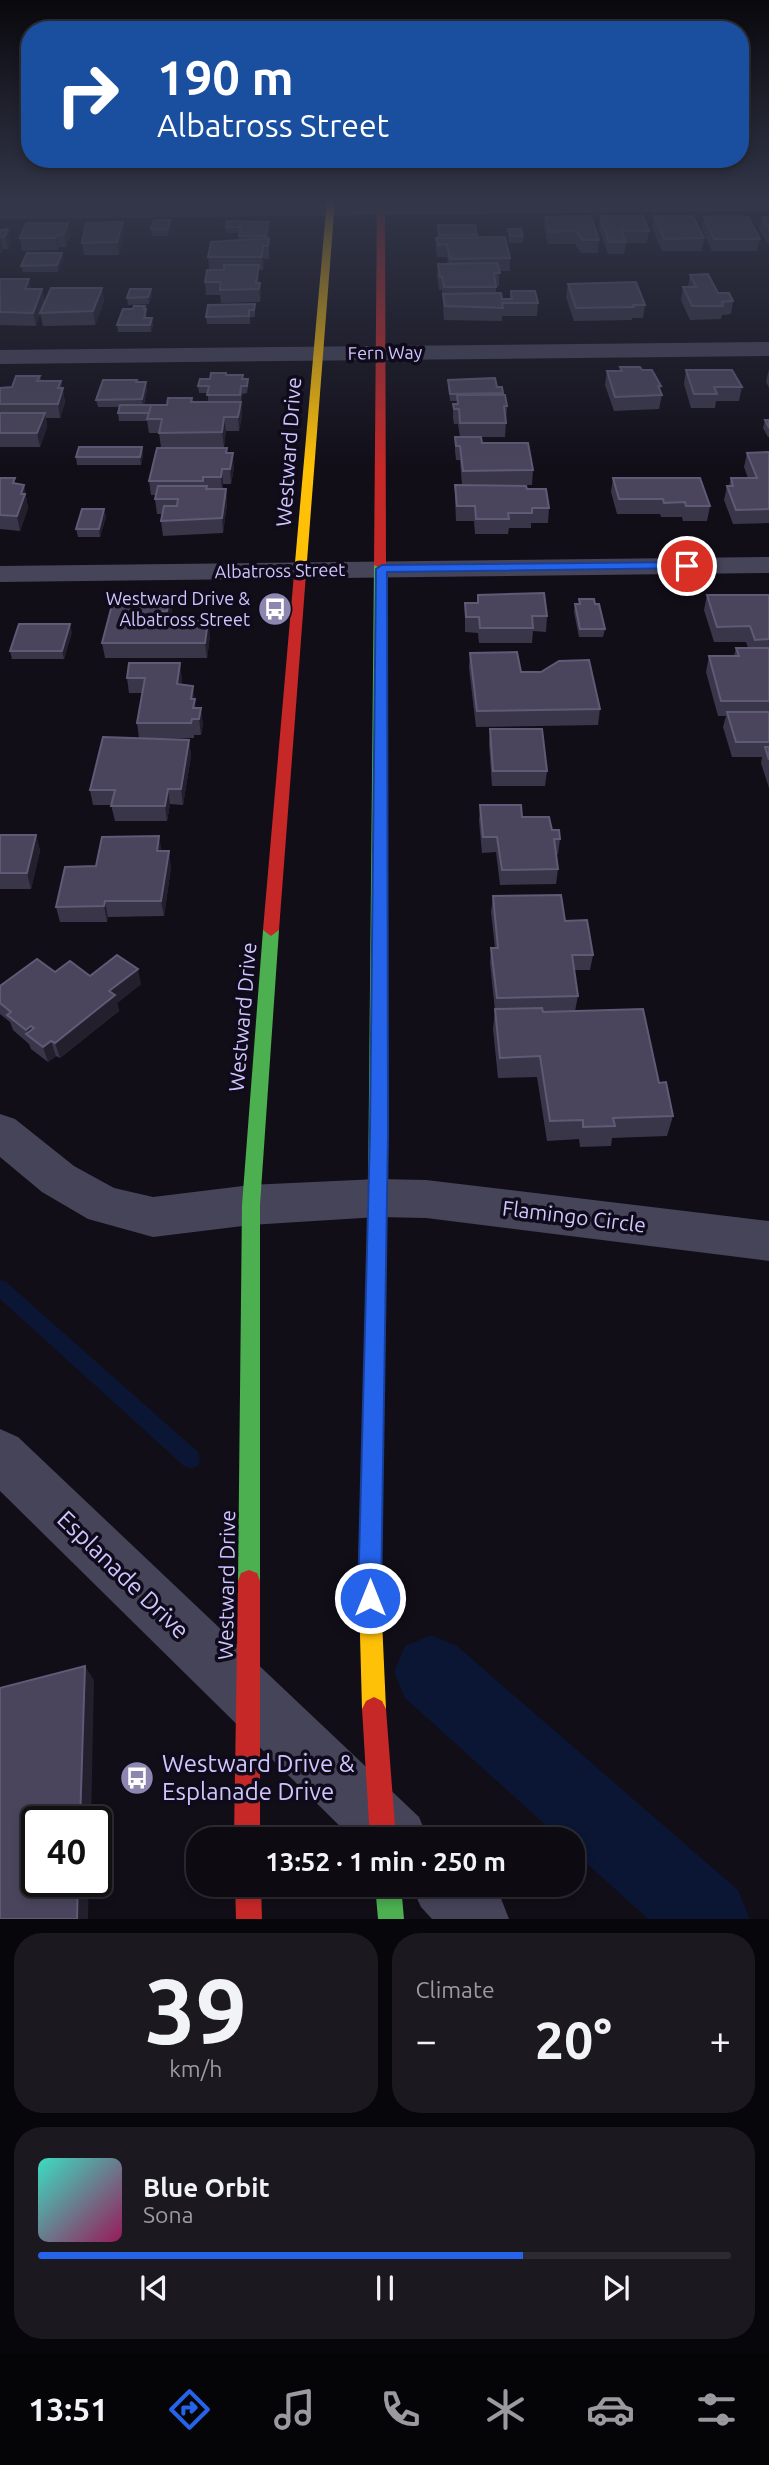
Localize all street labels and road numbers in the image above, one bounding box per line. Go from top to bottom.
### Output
street label: Fern Way [347,341,423,363]
street label: Westward Drive [271,376,305,528]
street label: Albatross Street [215,559,345,581]
street label: Westward Drive [224,941,260,1093]
street label: Flamingo Circle [501,1195,647,1237]
street label: Esplanade Drive [52,1505,195,1644]
street label: Westward Drive [213,1510,239,1660]

